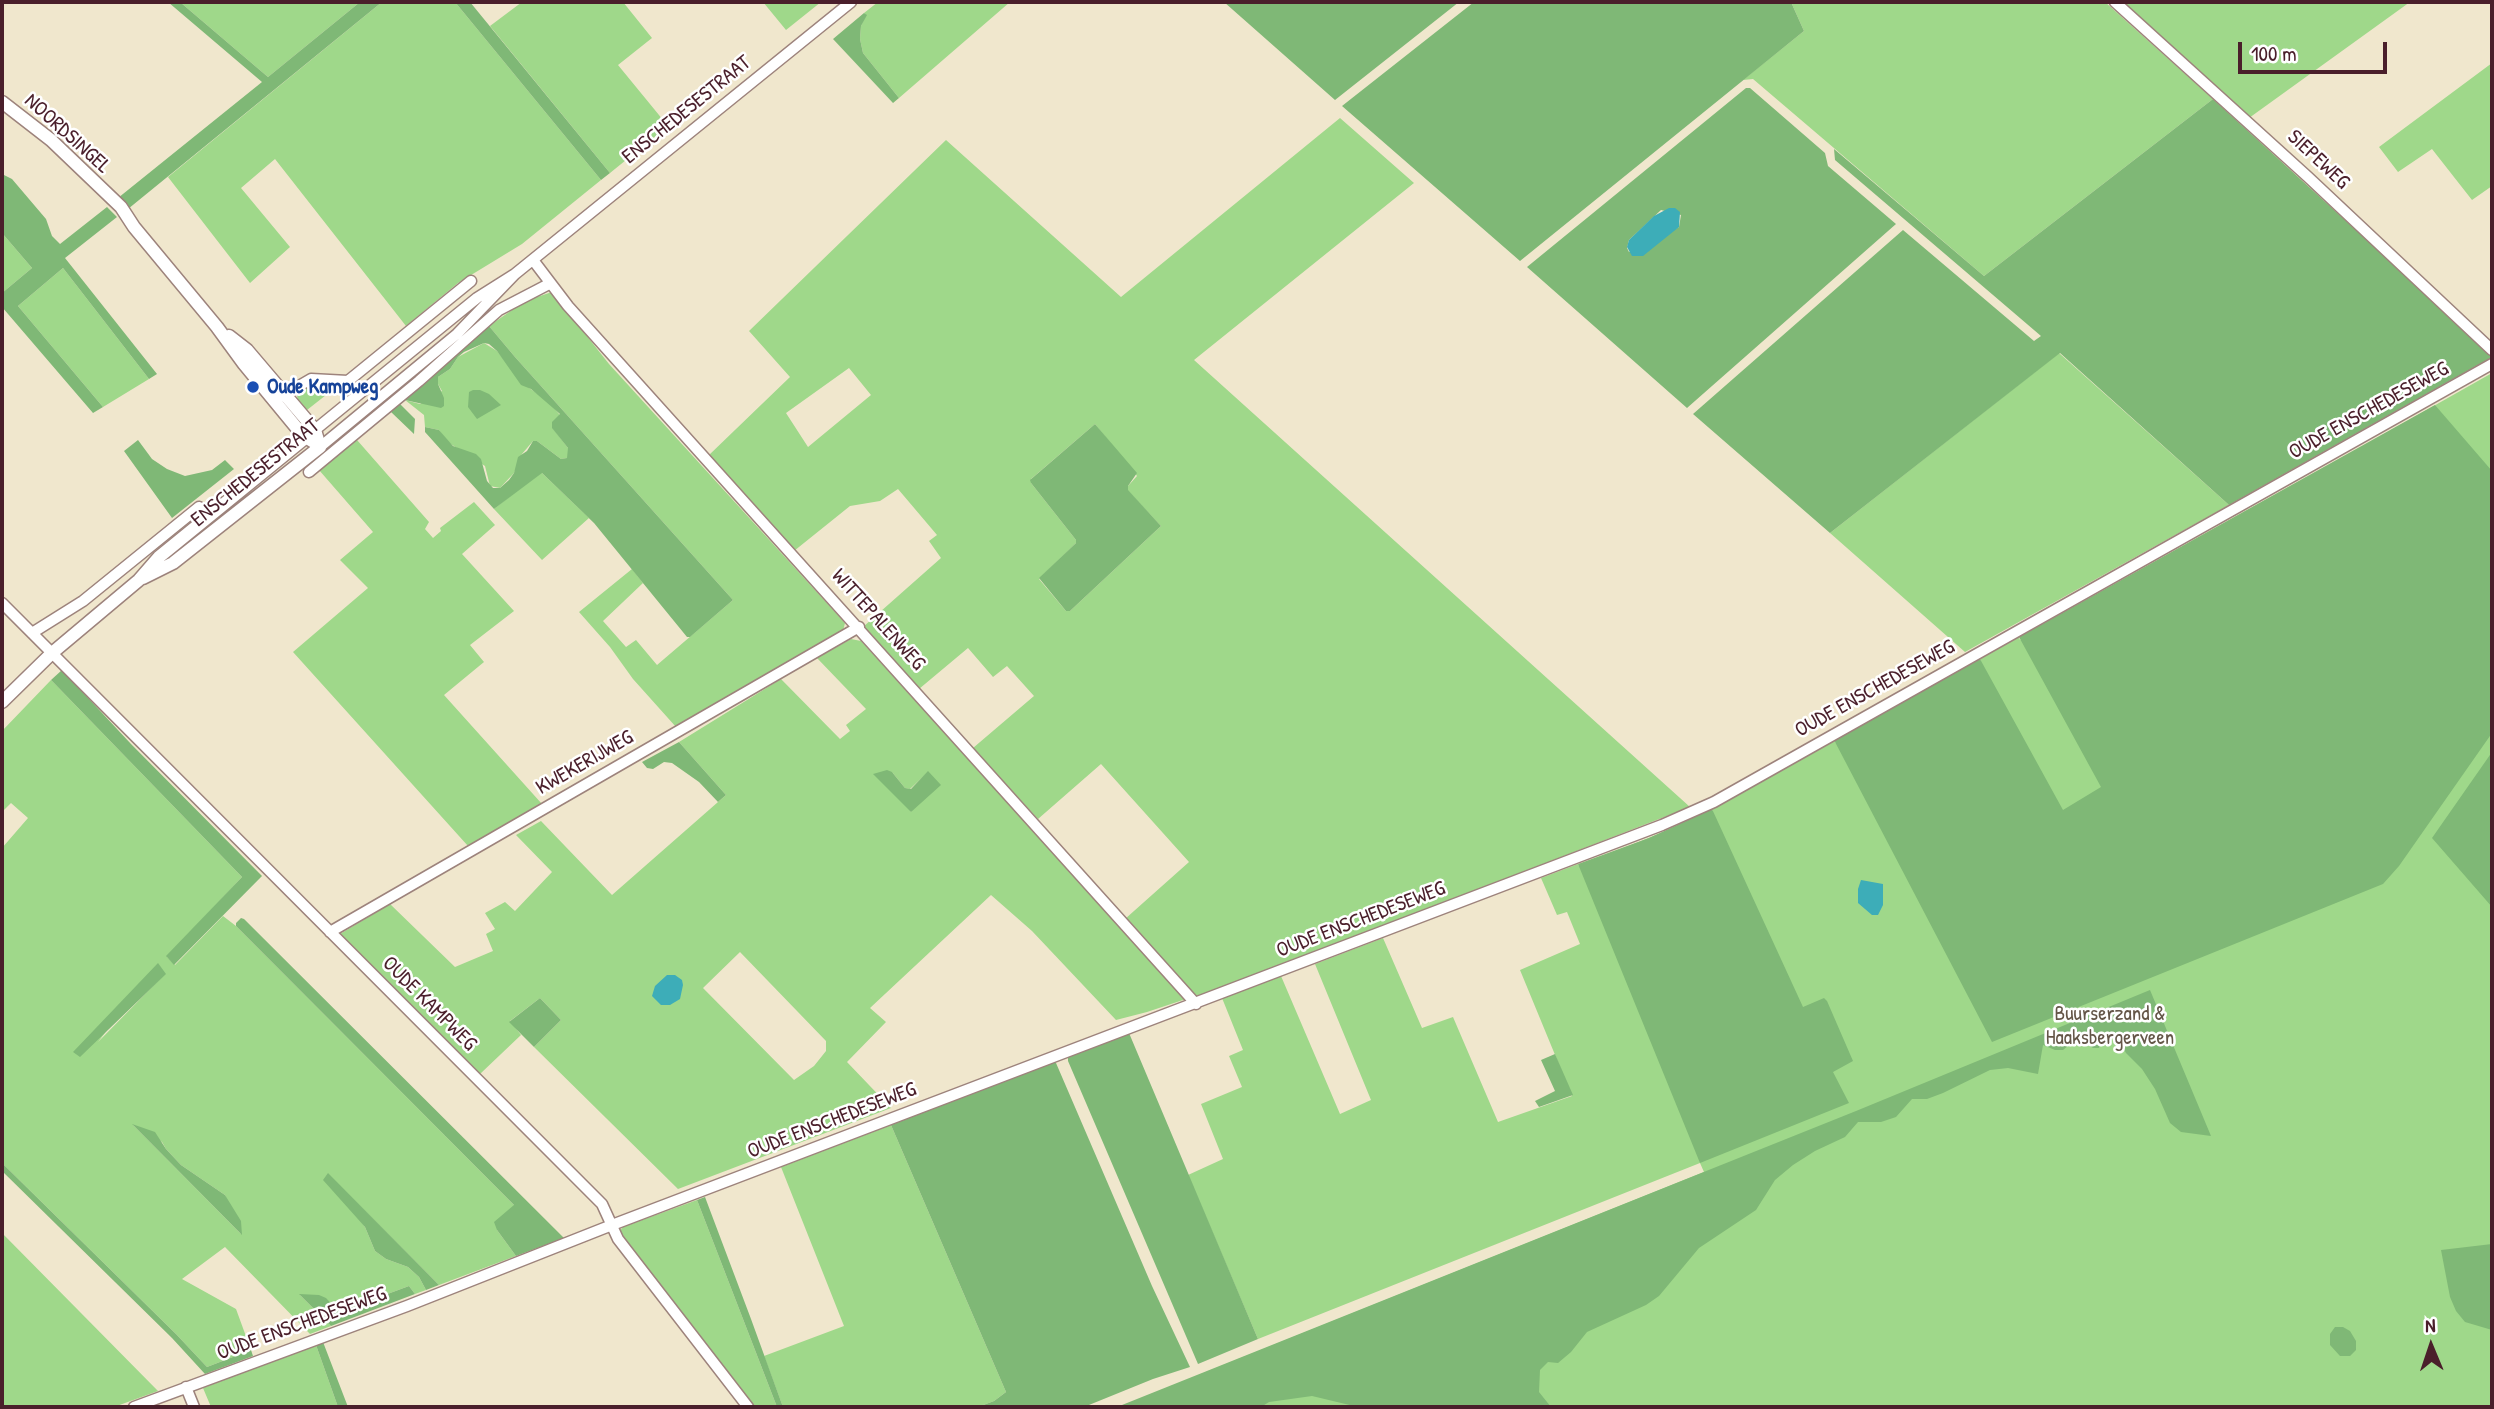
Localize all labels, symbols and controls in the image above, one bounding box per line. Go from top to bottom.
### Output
scale bar [2242,28,2391,72]
text: 100 m [2251,39,2297,68]
street label: ENSCHEDESESTRAAT [618,50,756,170]
street label: NOORDSINGEL [19,89,115,179]
street label: SIEPEWEG [2282,125,2354,195]
street label: OUDE ENSCHEDESEWEG [2285,357,2453,465]
place label: Oude Kampweg [267,374,378,400]
marker: Oude Kampweg [245,379,261,395]
street label: ENSCHEDESESTRAAT [187,413,325,533]
street label: WITTEPALENWEG [826,564,930,676]
street label: OUDE ENSCHEDESEWEG [1791,635,1959,743]
street label: KWEKERIJWEG [532,725,638,801]
street label: OUDE ENSCHEDESEWEG [1273,876,1449,964]
street label: OUDE KAMPWEG [376,951,482,1057]
park label: Buurserzand & Haaksbergerveen [2046,1001,2174,1051]
street label: OUDE ENSCHEDESEWEG [744,1077,920,1165]
street label: OUDE ENSCHEDESEWEG [214,1282,390,1366]
north arrow [2396,1311,2466,1381]
text: N [2425,1312,2436,1338]

